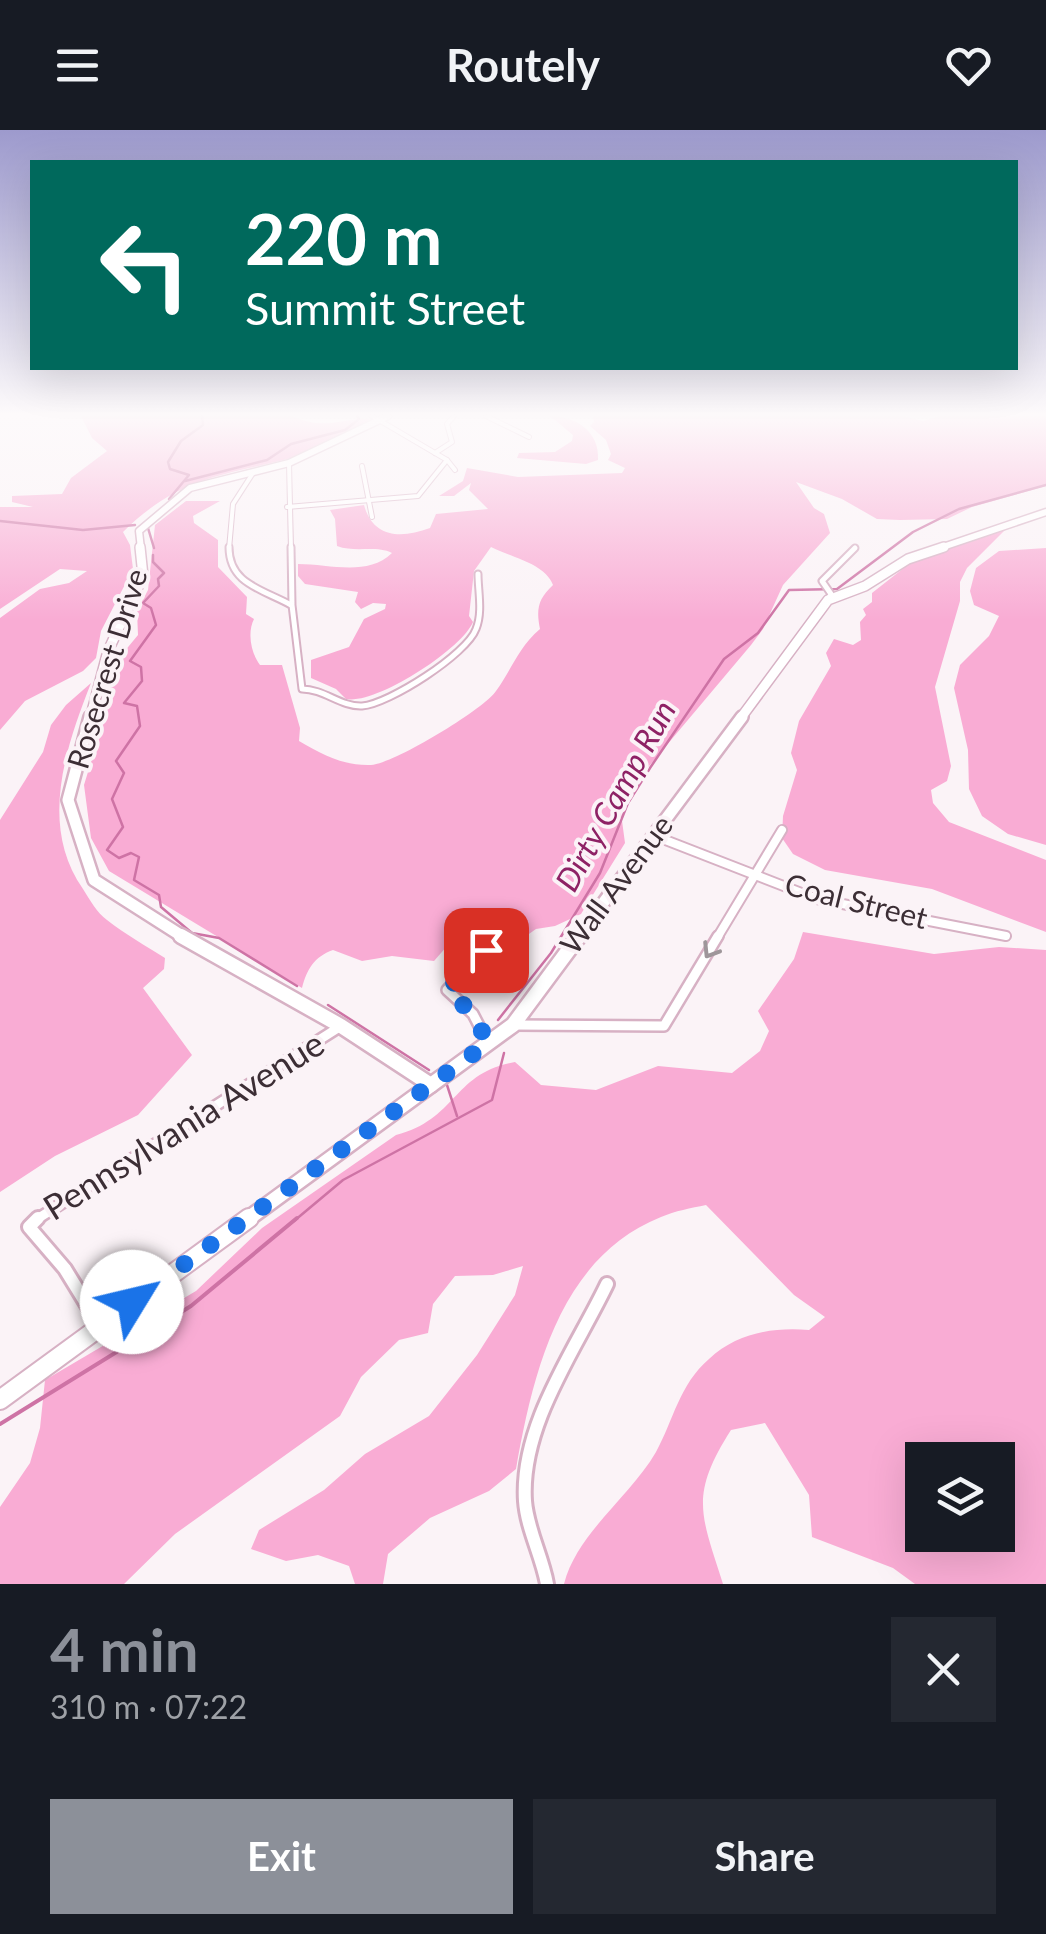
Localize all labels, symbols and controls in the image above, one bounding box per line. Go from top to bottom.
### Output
icon: menu [50,38,105,93]
text: Routely [446,38,600,92]
icon: heart [941,38,996,93]
text: 220 m [245,196,442,280]
icon: left [80,200,210,330]
text: Summit Street [245,281,525,335]
street label: Rosecrest Drive [59,564,154,773]
water label: Dirty Camp Run [546,693,683,897]
street label: Wall Avenue [552,807,679,960]
street label: Coal Street [782,865,932,935]
pin [444,908,529,993]
icon: arrive [459,923,514,978]
one-way arrow [703,940,722,958]
street label: Pennsylvania Avenue [35,1021,331,1228]
position arrow [80,1250,184,1354]
map controls [905,1442,1015,1552]
button: layers [905,1442,1015,1552]
text: 4 min [50,1613,199,1685]
button: close [891,1617,996,1722]
text: 310 m · 07:22 [50,1687,247,1726]
button: Exit [50,1799,513,1914]
button: Share [533,1799,996,1914]

